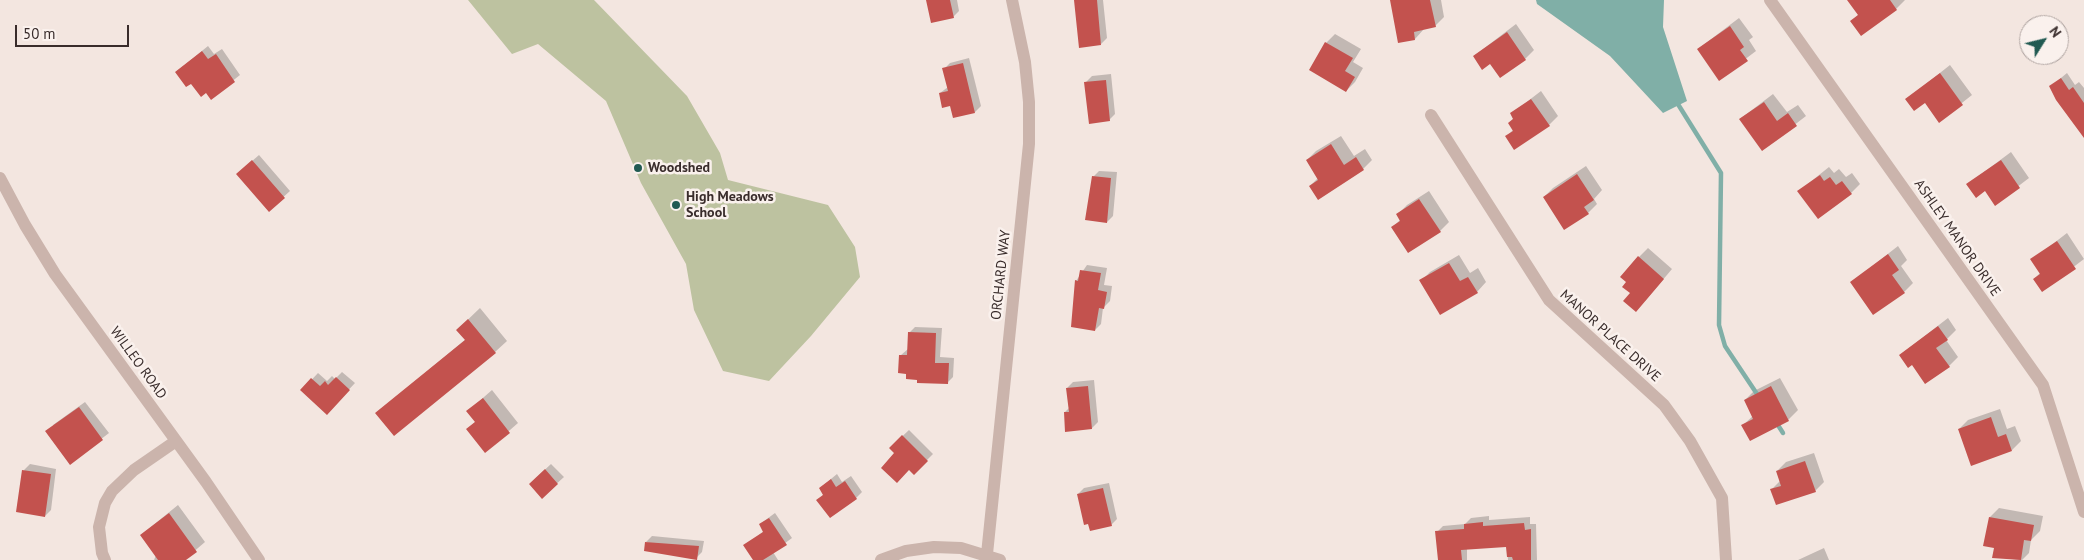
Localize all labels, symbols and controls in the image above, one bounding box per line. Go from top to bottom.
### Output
scale bar [18,15,131,47]
north arrow [2019,15,2069,65]
text: N [2045,23,2065,41]
text: 50 m [23,24,56,43]
place label: Woodshed [648,160,710,176]
marker: Woodshed [632,162,644,174]
street label: ASHLEY MANOR DRIVE [1910,176,2004,300]
place label: High Meadows School [686,189,774,222]
marker: High Meadows School [670,199,682,211]
street label: ORCHARD WAY [988,229,1014,321]
street label: MANOR PLACE DRIVE [1556,286,1664,386]
street label: WILLEO ROAD [106,324,170,402]

